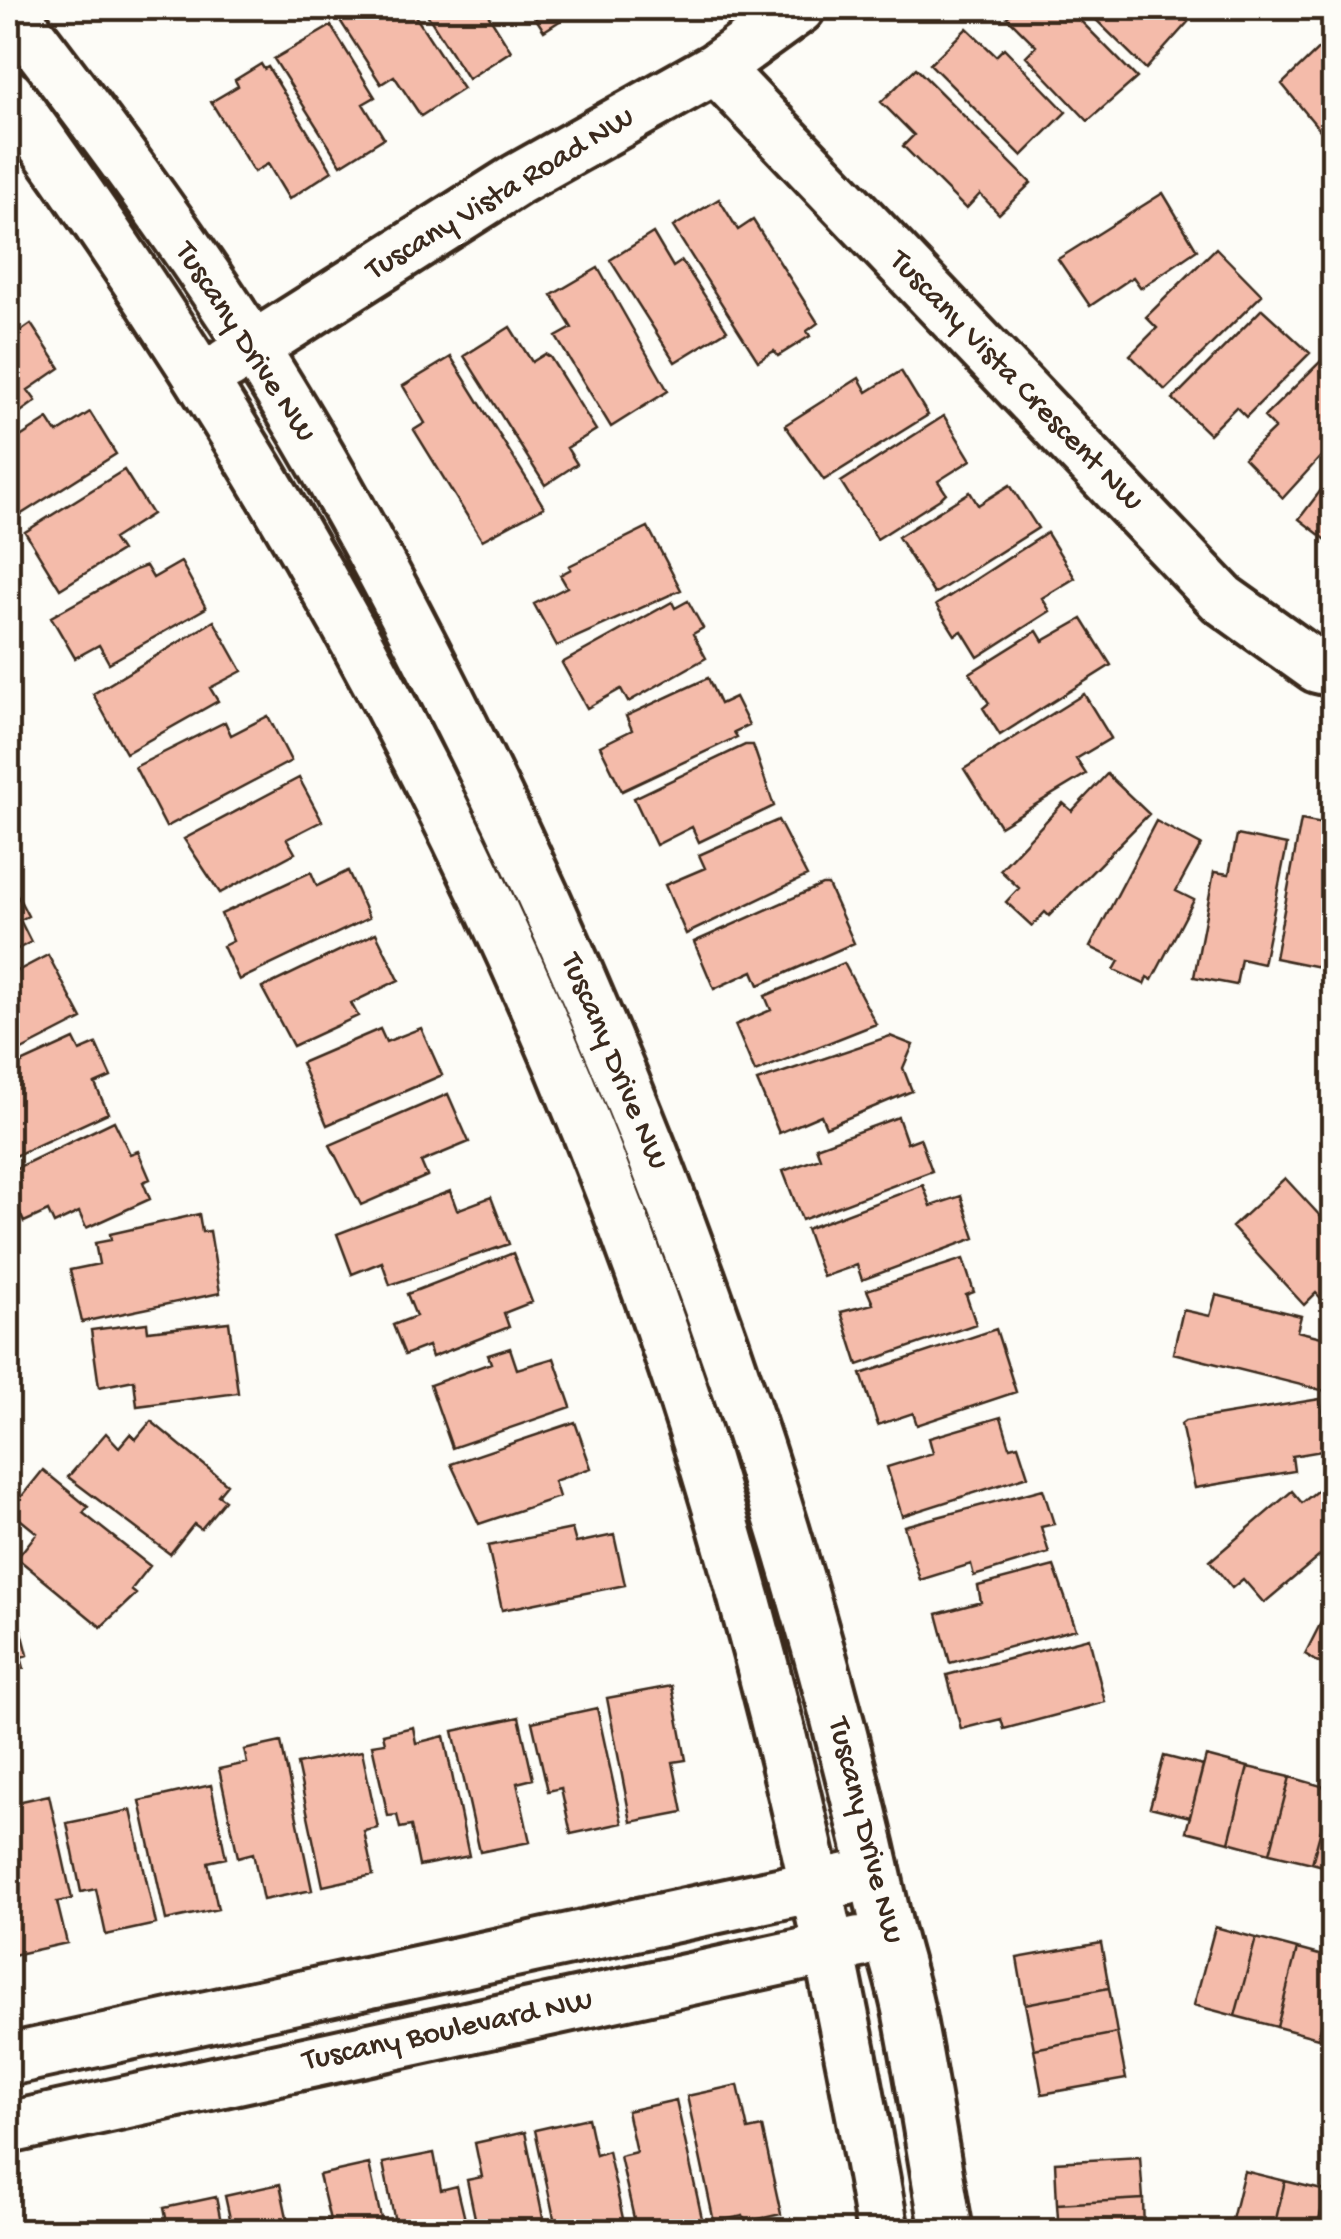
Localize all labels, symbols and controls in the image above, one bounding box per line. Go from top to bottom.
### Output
street label: Tuscany Vista Road NW [358,100,642,291]
street label: Tuscany Drive NW [164,234,323,451]
street label: Tuscany Vista Crescent NW [879,242,1150,521]
street label: Tuscany Drive NW [549,946,676,1176]
street label: Tuscany Drive NW [817,1712,910,1948]
street label: Tuscany Boulevard NW [298,1983,596,2082]

